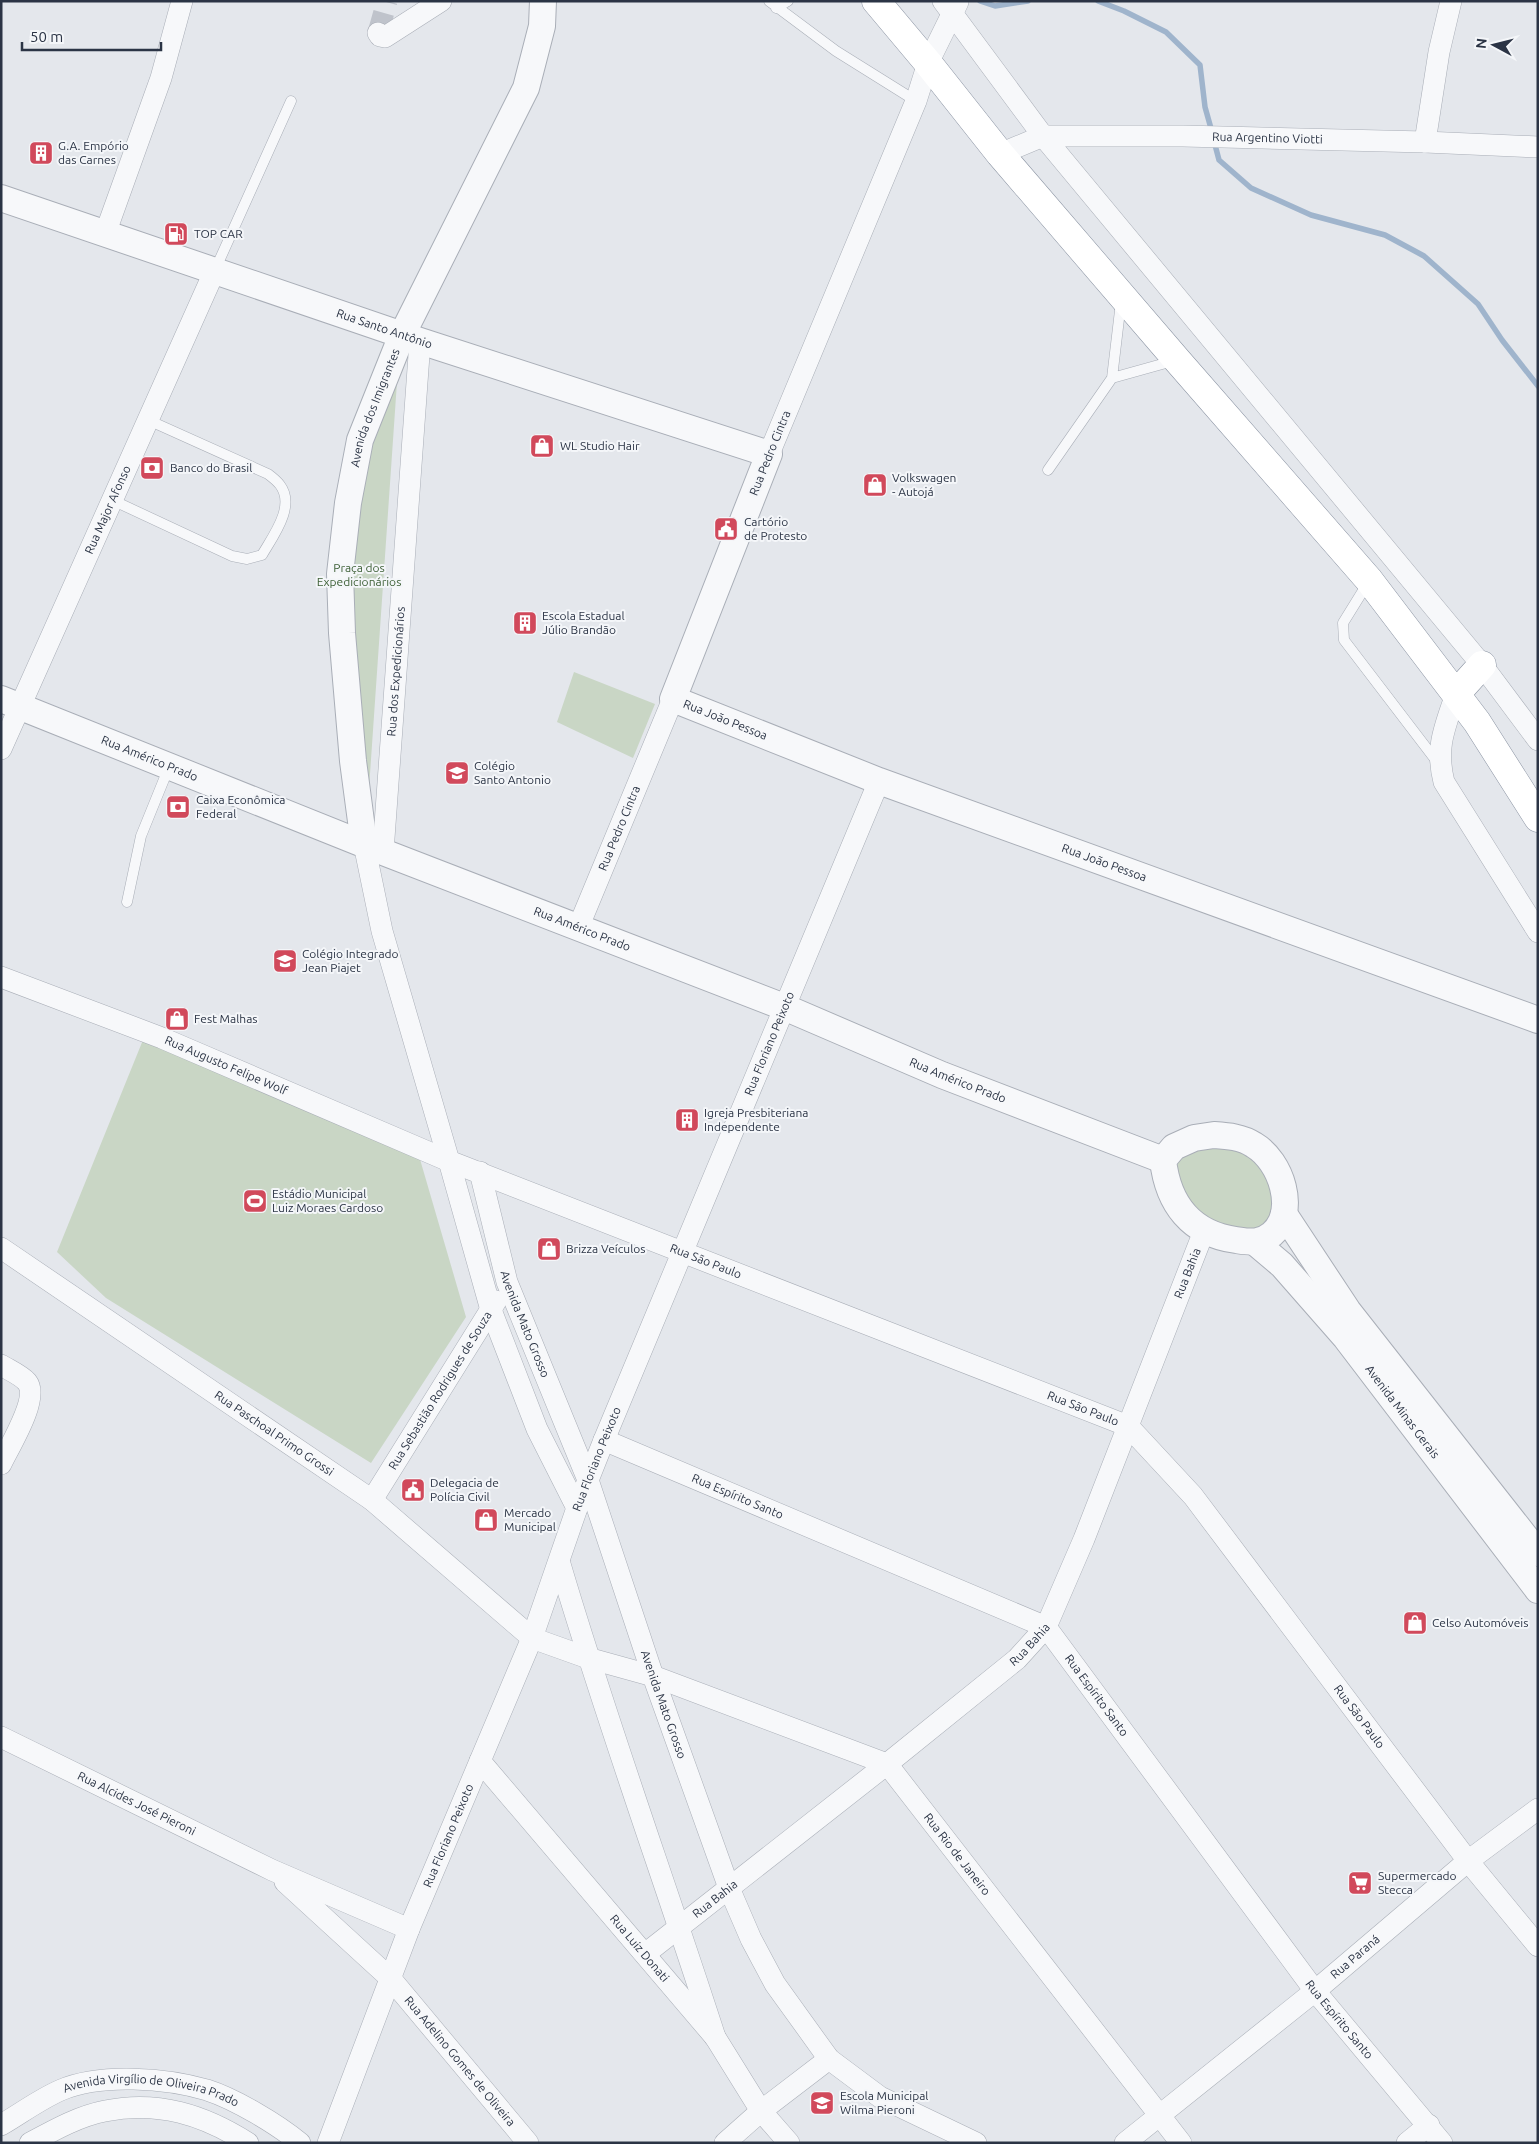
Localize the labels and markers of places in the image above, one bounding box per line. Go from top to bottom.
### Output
place label: G.A. Empório das Carnes [58,139,129,166]
building icon: G.A. Empório das Carnes [28,140,54,166]
fuel station icon: TOP CAR [163,221,189,247]
place label: TOP CAR [194,227,243,240]
shop icon: WL Studio Hair [529,433,555,459]
place label: WL Studio Hair [560,439,640,452]
bank icon: Banco do Brasil [139,455,165,481]
place label: Banco do Brasil [170,461,252,474]
place label: Volkswagen - Autojá [892,471,956,498]
shop icon: Volkswagen - Autojá [862,472,888,498]
place label: Cartório de Protesto [744,515,807,542]
public building icon: Cartório de Protesto [713,516,739,542]
place label: Escola Estadual Júlio Brandão [542,609,625,636]
building icon: Escola Estadual Júlio Brandão [512,610,538,636]
place label: Colégio Santo Antonio [474,759,551,786]
school or university icon: Colégio Santo Antonio [444,760,470,786]
place label: Caixa Econômica Federal [196,793,286,820]
bank icon: Caixa Econômica Federal [165,794,191,820]
place label: Colégio Integrado Jean Piajet [302,947,399,974]
school or university icon: Colégio Integrado Jean Piajet [272,948,298,974]
shop icon: Fest Malhas [164,1006,190,1032]
place label: Fest Malhas [194,1012,258,1025]
place label: Igreja Presbiteriana Independente [704,1106,808,1133]
building icon: Igreja Presbiteriana Independente [674,1107,700,1133]
place label: Estádio Municipal Luiz Moraes Cardoso [272,1187,383,1214]
sports icon: Estádio Municipal Luiz Moraes Cardoso [242,1188,268,1214]
shop icon: Brizza Veículos [536,1236,562,1262]
place label: Brizza Veículos [566,1242,646,1255]
place label: Delegacia de Polícia Civil [430,1476,499,1503]
public building icon: Delegacia de Polícia Civil [400,1477,426,1503]
place label: Mercado Municipal [504,1506,556,1533]
shop icon: Mercado Municipal [473,1507,499,1533]
shop icon: Celso Automóveis [1402,1610,1428,1636]
place label: Celso Automóveis [1432,1616,1528,1629]
place label: Supermercado Stecca [1378,1869,1457,1896]
supermarket icon: Supermercado Stecca [1347,1870,1373,1896]
place label: Escola Municipal Wilma Pieroni [840,2089,928,2116]
school or university icon: Escola Municipal Wilma Pieroni [809,2090,835,2116]

